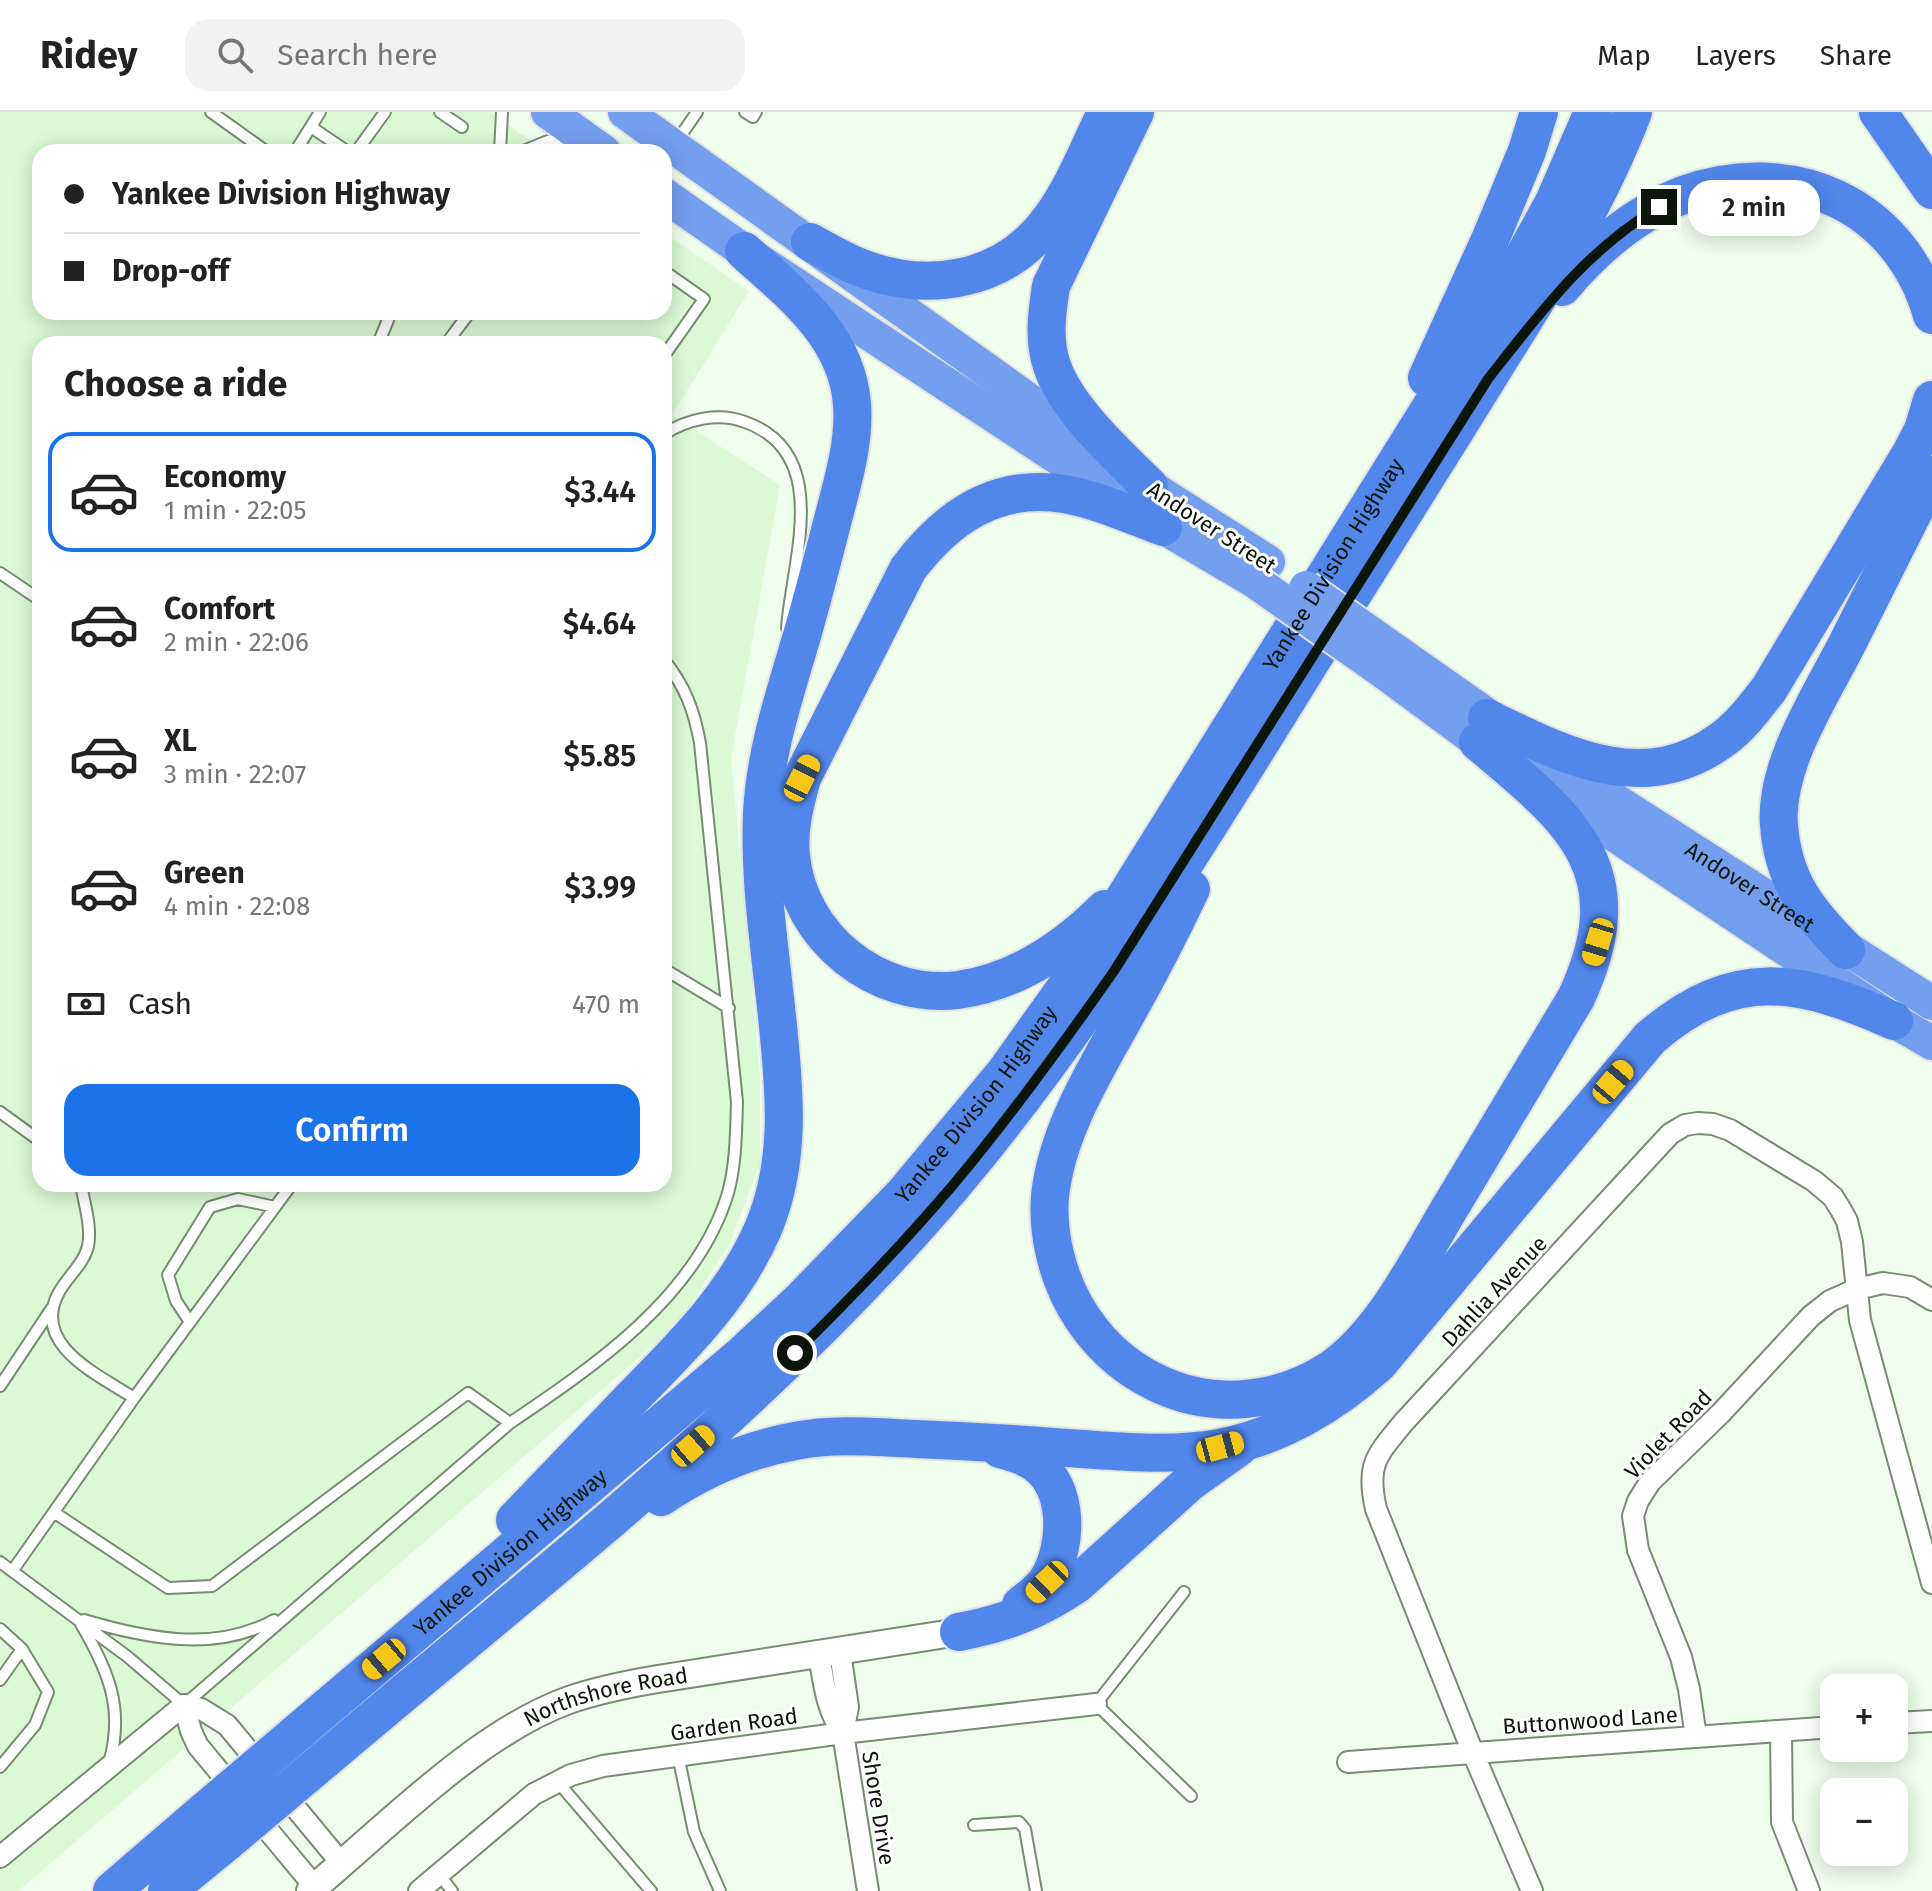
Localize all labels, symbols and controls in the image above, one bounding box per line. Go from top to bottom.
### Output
search box [185,19,745,91]
text: Ridey [40,32,137,78]
icon: search [213,33,257,77]
text: Search here [277,37,438,73]
text: Map [1597,39,1651,72]
text: Layers [1695,39,1776,72]
text: Share [1820,39,1892,72]
text: Yankee Division Highway [112,176,450,212]
callout: 2 min [1687,179,1819,235]
route end [1641,189,1677,225]
text: 2 min [1722,192,1786,223]
text: Drop-off [112,253,229,289]
text: Choose a ride [64,362,287,406]
street label: Yankee Division Highway [1257,453,1410,676]
icon: car [68,456,140,528]
text: Economy [164,459,286,495]
text: $3.44 [564,474,636,510]
street label: Andover Street [1142,476,1281,579]
text: 1 min · 22:05 [164,495,307,526]
icon: car [68,588,140,660]
text: Comfort [164,591,275,627]
text: $4.64 [563,606,636,642]
text: 2 min · 22:06 [164,627,309,658]
icon: car [68,720,140,792]
text: XL [164,723,197,759]
text: $5.85 [564,738,636,774]
car [780,751,824,805]
text: 3 min · 22:07 [164,759,306,790]
street label: Andover Street [1680,836,1820,938]
icon: car [68,852,140,924]
text: Green [164,855,245,891]
text: $3.99 [565,870,636,906]
text: 4 min · 22:08 [164,891,310,922]
car [1580,916,1616,968]
icon: cash [64,982,108,1026]
text: Cash [128,986,192,1022]
text: 470 m [572,989,640,1020]
street label: Yankee Division Highway [889,1000,1063,1209]
car [1588,1056,1638,1108]
button: Confirm [64,1084,640,1176]
street label: Dahlia Avenue [1436,1230,1553,1353]
route start [777,1335,813,1371]
street label: Violet Road [1619,1384,1718,1485]
car [667,1421,719,1471]
car [1194,1429,1246,1465]
street label: Yankee Division Highway [408,1463,613,1642]
car [1021,1557,1073,1607]
car [358,1634,410,1684]
street label: Northshore Road [519,1662,690,1732]
map controls [1820,1674,1908,1866]
button: + [1820,1674,1908,1762]
street label: Buttonwood Lane [1502,1701,1679,1740]
street label: Garden Road [669,1702,799,1747]
street label: Shore Drive [856,1749,901,1867]
button: − [1820,1778,1908,1866]

